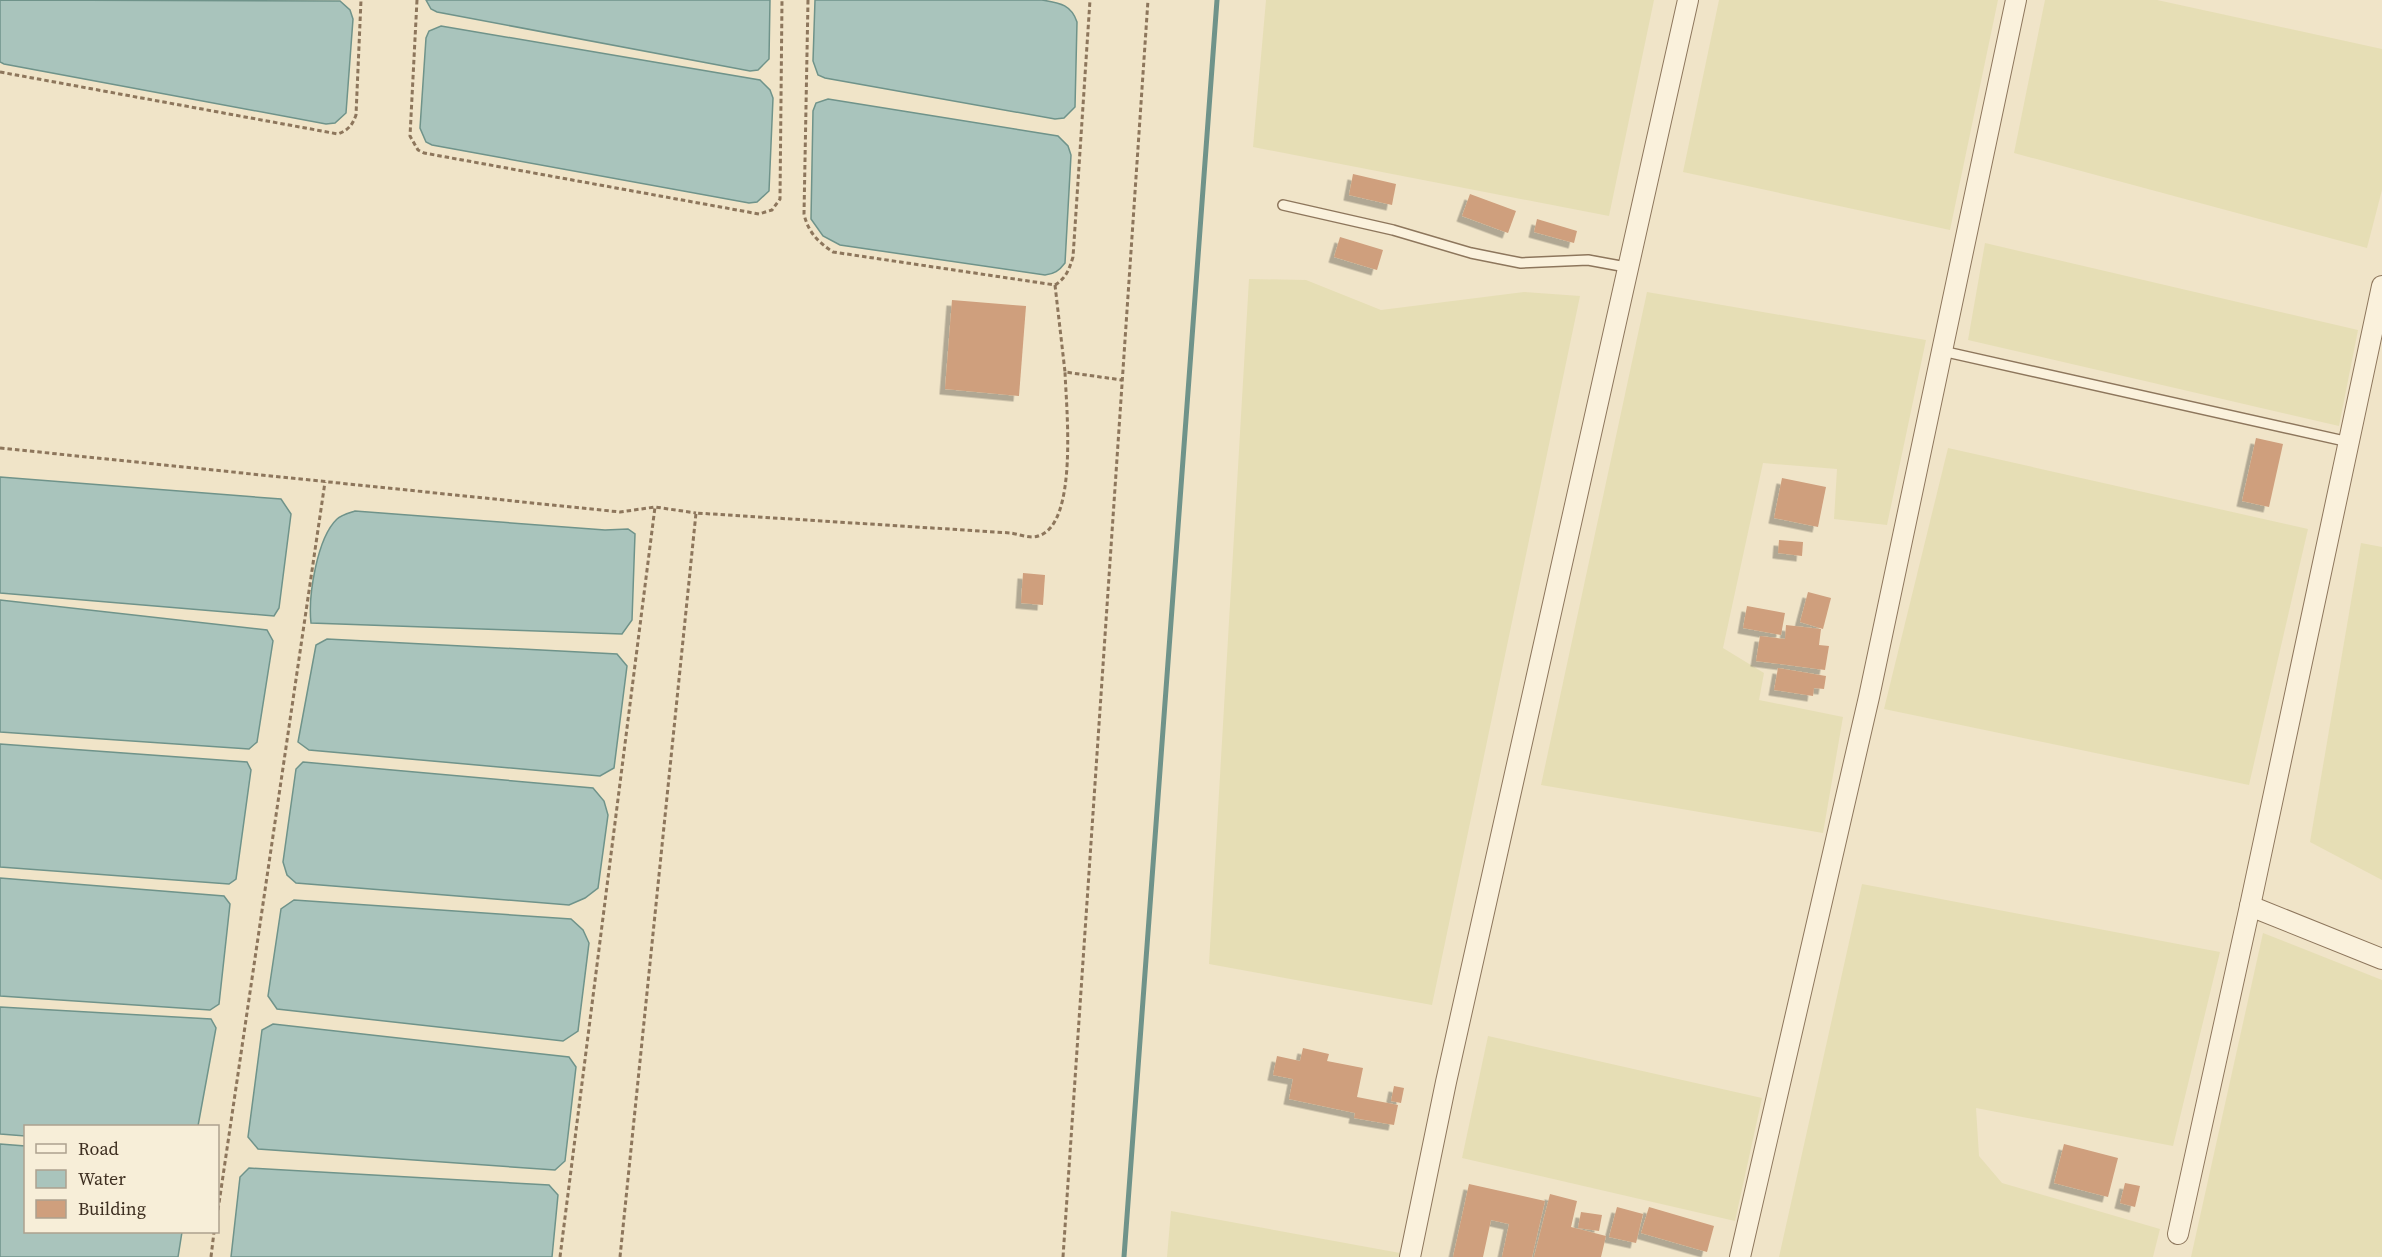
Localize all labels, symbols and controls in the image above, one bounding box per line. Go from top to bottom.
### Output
legend [24,1125,219,1233]
text: Road [78,1136,119,1161]
text: Water [78,1166,126,1191]
text: Building [78,1196,146,1221]

